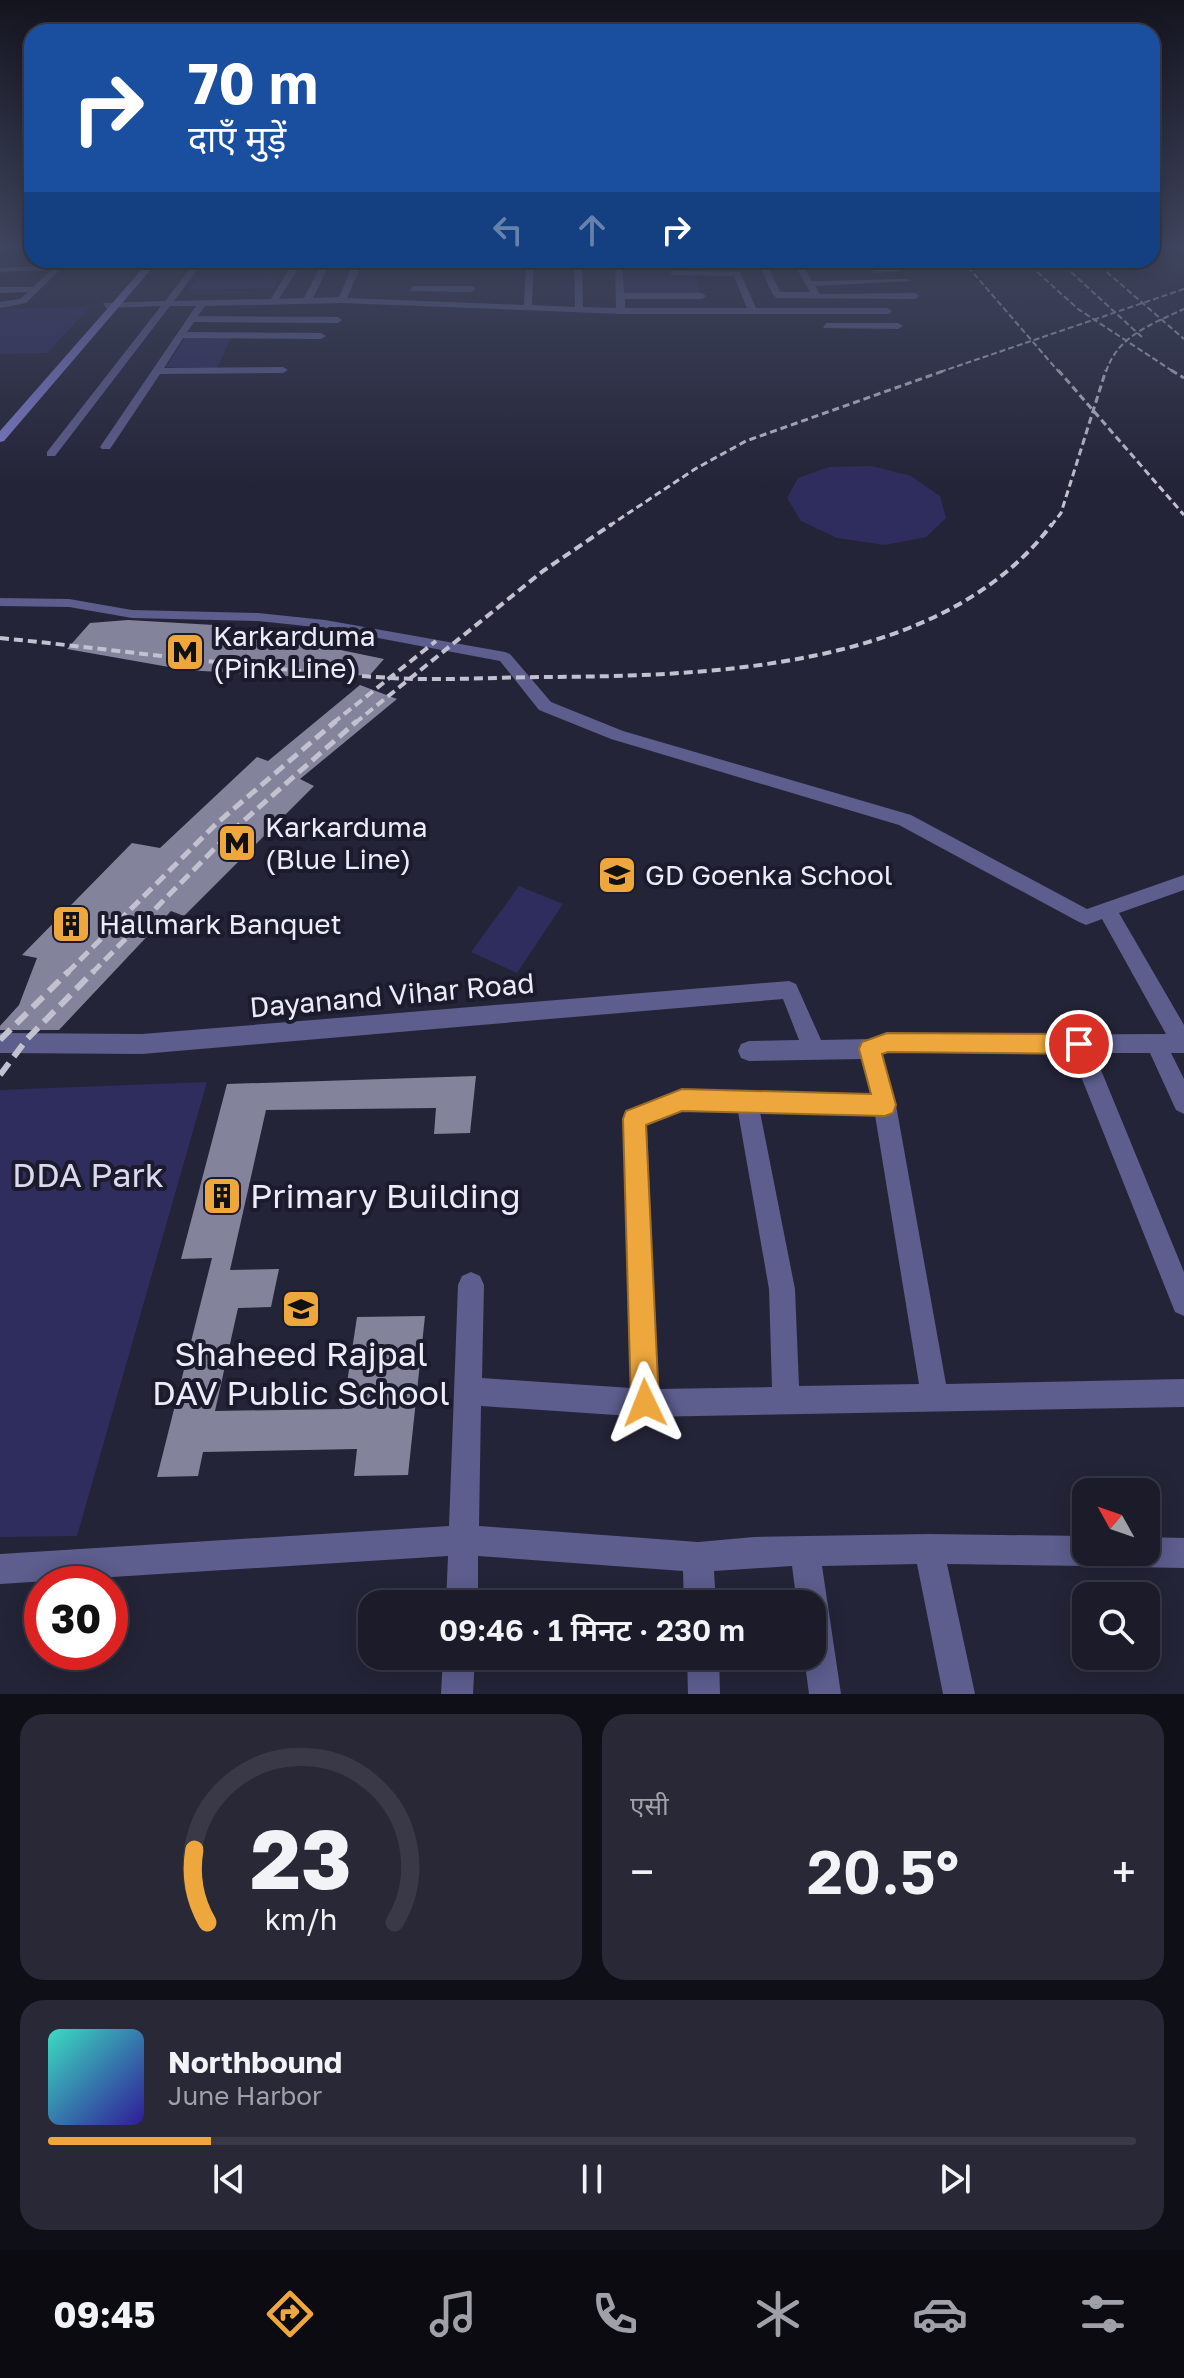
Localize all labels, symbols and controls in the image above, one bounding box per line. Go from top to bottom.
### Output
text: 70 m [188,49,318,116]
icon: right [56,56,160,160]
text: दाएँ मुड़ें [188,117,286,160]
icon: left [486,208,530,252]
icon: ahead [570,208,614,252]
icon: right [654,208,698,252]
place label: Karkarduma (Pink Line) [213,619,376,684]
metro station icon: Karkarduma (Pink Line) [164,631,206,673]
place label: Karkarduma (Blue Line) [265,810,428,875]
metro station icon: Karkarduma (Blue Line) [216,822,258,864]
school or university icon: GD Goenka School [596,854,638,896]
place label: GD Goenka School [645,858,893,891]
building icon: Hallmark Banquet [50,903,92,945]
place label: Hallmark Banquet [99,907,342,940]
street label: Dayanand Vihar Road [248,966,536,1023]
pin [1045,1010,1113,1078]
icon: arrive [1057,1022,1101,1066]
park label: DDA Park [12,1154,164,1194]
building icon: Primary Building [201,1175,243,1217]
place label: Primary Building [250,1175,521,1215]
school or university icon: Shaheed Rajpal DAV Public School [280,1288,322,1330]
place label: Shaheed Rajpal DAV Public School [152,1333,450,1412]
position arrow [603,1361,687,1445]
north arrow [1072,1478,1160,1566]
map controls [1072,1478,1160,1670]
speed limit sign: 30 [24,1566,128,1670]
button: search [1072,1582,1160,1670]
text: 09:46 · 1 मिनट · 230 m [439,1612,745,1648]
text: एसी [630,1790,669,1821]
text: 23 [250,1807,352,1907]
text: 20.5° [807,1835,959,1907]
text: − [630,1845,654,1898]
text: + [1112,1845,1136,1898]
text: km/h [265,1902,337,1936]
text: Northbound [168,2044,342,2080]
text: June Harbor [168,2080,322,2111]
icon: previous [207,2157,251,2201]
icon: pause [570,2157,614,2201]
icon: next [933,2157,977,2201]
icon: directions [262,2286,318,2342]
icon: music [425,2286,481,2342]
icon: phone [587,2286,643,2342]
icon: climate [750,2286,806,2342]
icon: car [912,2286,968,2342]
icon: filters [1075,2286,1131,2342]
text: 09:45 [53,2293,156,2336]

